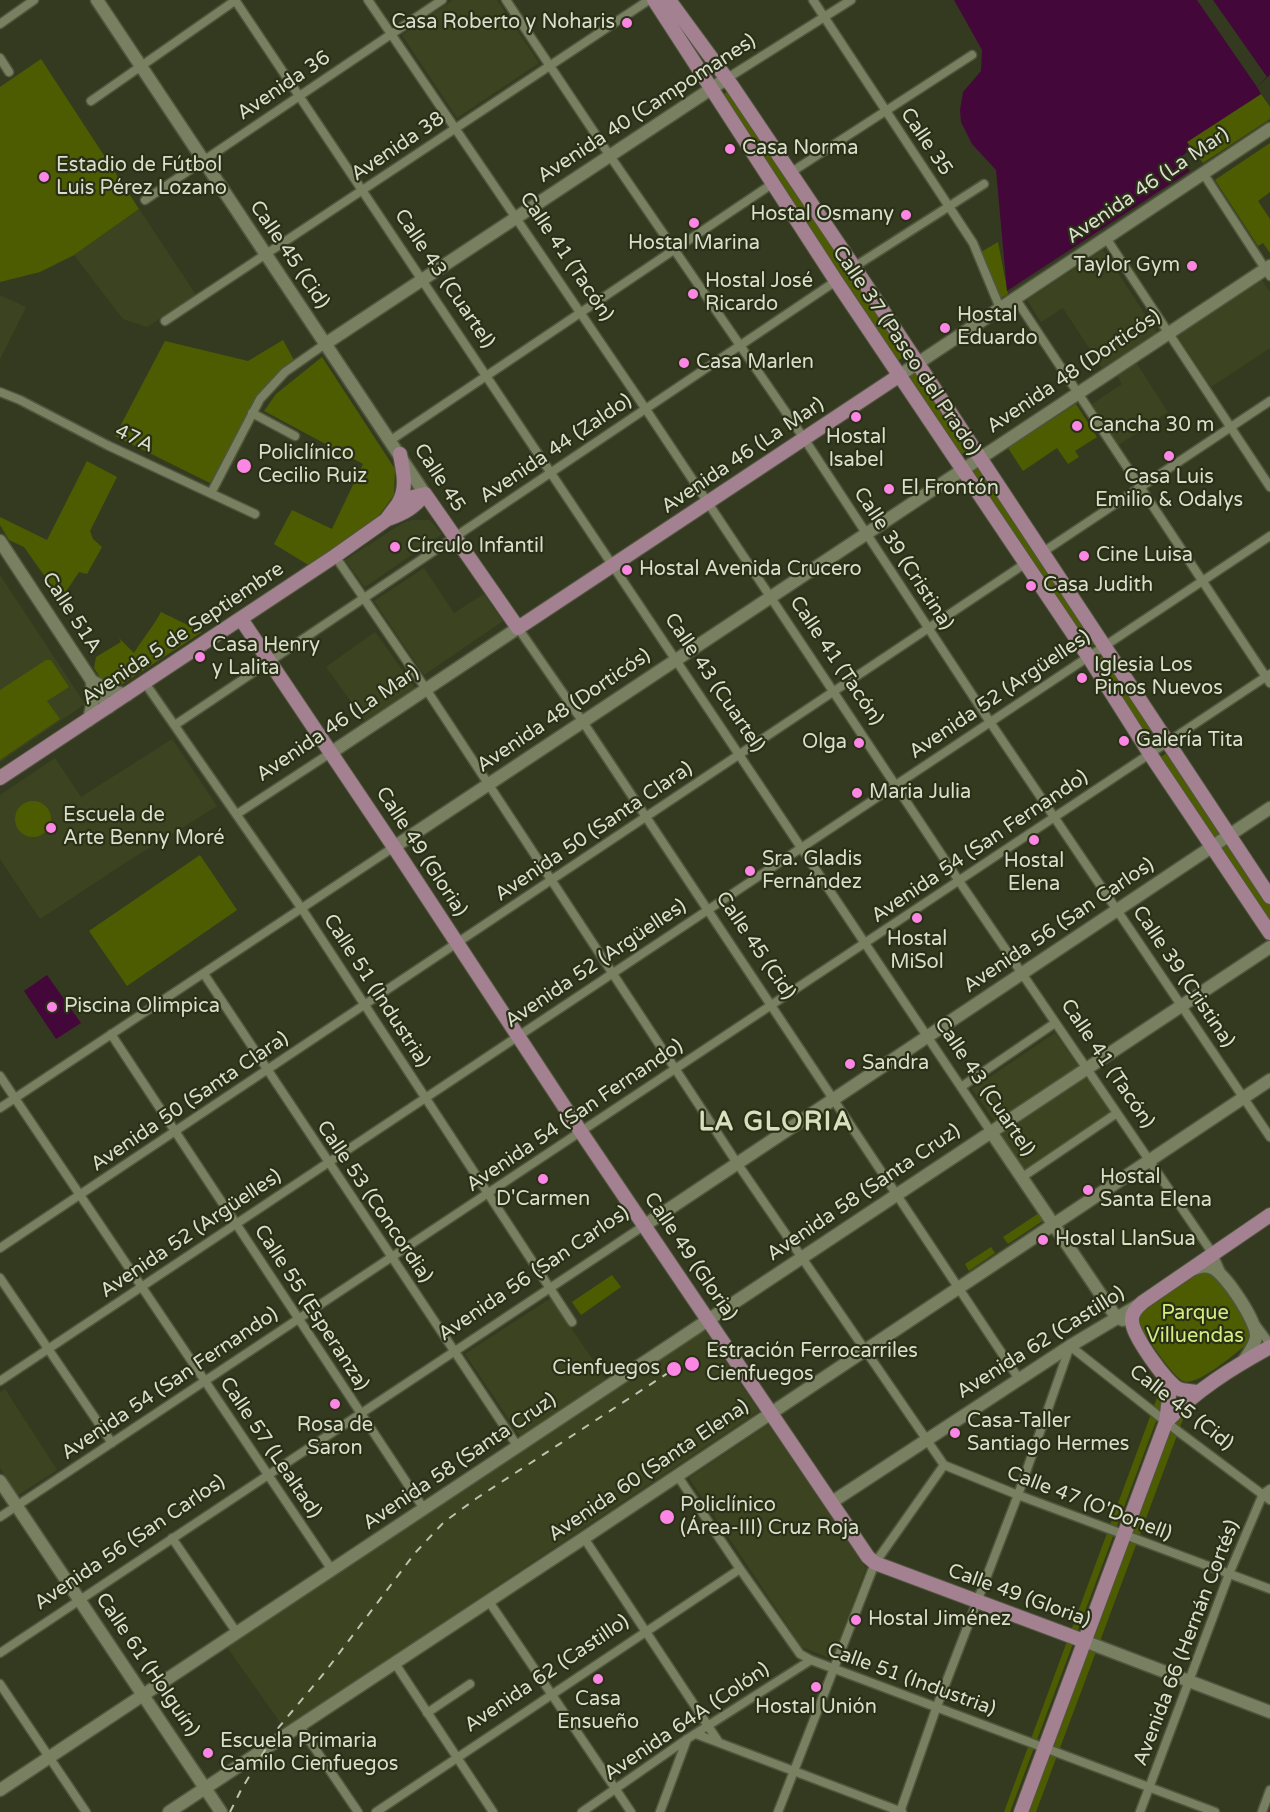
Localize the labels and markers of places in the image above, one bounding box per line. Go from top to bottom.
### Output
place label: Casa Roberto y Noharis [391,11,615,35]
marker: Casa Roberto y Noharis [620,16,634,30]
place label: Casa Norma [742,137,858,161]
marker: Casa Norma [723,142,737,156]
place label: Estadio de Fútbol Luis Pérez Lozano [56,154,227,201]
marker: Estadio de Fútbol Luis Pérez Lozano [37,170,51,184]
place label: Hostal Osmany [750,203,894,227]
marker: Hostal Osmany [899,208,913,222]
marker: Hostal Marina [687,216,701,230]
place label: Hostal Marina [628,232,760,256]
place label: Taylor Gym [1073,254,1180,278]
marker: Taylor Gym [1185,259,1199,273]
place label: Hostal José Ricardo [705,270,813,317]
marker: Hostal José Ricardo [686,287,700,301]
place label: Hostal Eduardo [957,304,1038,351]
marker: Hostal Eduardo [938,321,952,335]
place label: Casa Marlen [696,351,814,375]
marker: Casa Marlen [677,356,691,370]
marker: Hostal Isabel [849,410,863,424]
place label: Cancha 30 m [1089,414,1214,438]
marker: Cancha 30 m [1070,419,1084,433]
place label: Hostal Isabel [826,426,886,473]
place label: Policlínico Cecilio Ruiz [258,442,367,489]
marker: Casa Luis Emilio & Odalys [1162,449,1176,463]
marker: Policlínico Cecilio Ruiz [235,457,253,475]
place label: Casa Luis Emilio & Odalys [1095,466,1243,513]
place label: El Frontón [901,477,999,501]
marker: El Frontón [882,482,896,496]
place label: Círculo Infantil [407,535,544,559]
marker: Círculo Infantil [388,540,402,554]
place label: Cine Luisa [1096,544,1193,568]
marker: Cine Luisa [1077,549,1091,563]
place label: Hostal Avenida Crucero [639,558,862,582]
marker: Hostal Avenida Crucero [620,563,634,577]
place label: Casa Judith [1043,574,1153,598]
marker: Casa Judith [1024,579,1038,593]
place label: Casa Henry y Lalita [212,634,320,681]
marker: Casa Henry y Lalita [193,650,207,664]
place label: Iglesia Los Pinos Nuevos [1094,654,1223,701]
marker: Iglesia Los Pinos Nuevos [1075,671,1089,685]
place label: Galería Tita [1136,729,1244,753]
place label: Olga [802,731,847,755]
marker: Galería Tita [1117,734,1131,748]
marker: Olga [852,736,866,750]
place label: Maria Julia [869,781,971,805]
marker: Maria Julia [850,786,864,800]
place label: Escuela de Arte Benny Moré [63,804,225,851]
marker: Escuela de Arte Benny Moré [44,821,58,835]
marker: Hostal Elena [1027,833,1041,847]
place label: Sra. Gladis Fernández [762,848,862,895]
place label: Hostal Elena [1004,850,1064,897]
marker: Sra. Gladis Fernández [743,864,757,878]
marker: Hostal MiSol [910,911,924,925]
place label: Hostal MiSol [887,928,947,975]
place label: Piscina Olimpica [64,995,220,1019]
marker: Piscina Olimpica [45,1000,59,1014]
place label: Sandra [862,1052,929,1076]
marker: Sandra [843,1057,857,1071]
place label: Hostal Santa Elena [1100,1166,1212,1213]
marker: D'Carmen [536,1172,550,1186]
marker: Hostal Santa Elena [1081,1183,1095,1197]
place label: D'Carmen [496,1188,590,1212]
place label: Hostal LlanSua [1055,1228,1196,1252]
marker: Hostal LlanSua [1036,1233,1050,1247]
place label: Estración Ferrocarriles Cienfuegos [706,1340,918,1387]
marker: Estración Ferrocarriles Cienfuegos [683,1355,701,1373]
place label: Cienfuegos [552,1357,660,1381]
marker: Cienfuegos [665,1360,683,1378]
marker: Rosa de Saron [328,1397,342,1411]
place label: Casa-Taller Santiago Hermes [967,1410,1129,1457]
place label: Rosa de Saron [297,1414,373,1461]
marker: Casa-Taller Santiago Hermes [948,1426,962,1440]
place label: Policlínico (Área-III) Cruz Roja [680,1494,859,1541]
marker: Policlínico (Área-III) Cruz Roja [658,1508,676,1526]
place label: Hostal Jiménez [868,1608,1011,1632]
marker: Hostal Jiménez [849,1613,863,1627]
marker: Casa Ensueño [591,1672,605,1686]
marker: Hostal Unión [809,1680,823,1694]
place label: Casa Ensueño [557,1688,639,1735]
place label: Hostal Unión [755,1696,877,1720]
place label: Escuela Primaria Camilo Cienfuegos [220,1730,398,1777]
marker: Escuela Primaria Camilo Cienfuegos [201,1746,215,1760]

